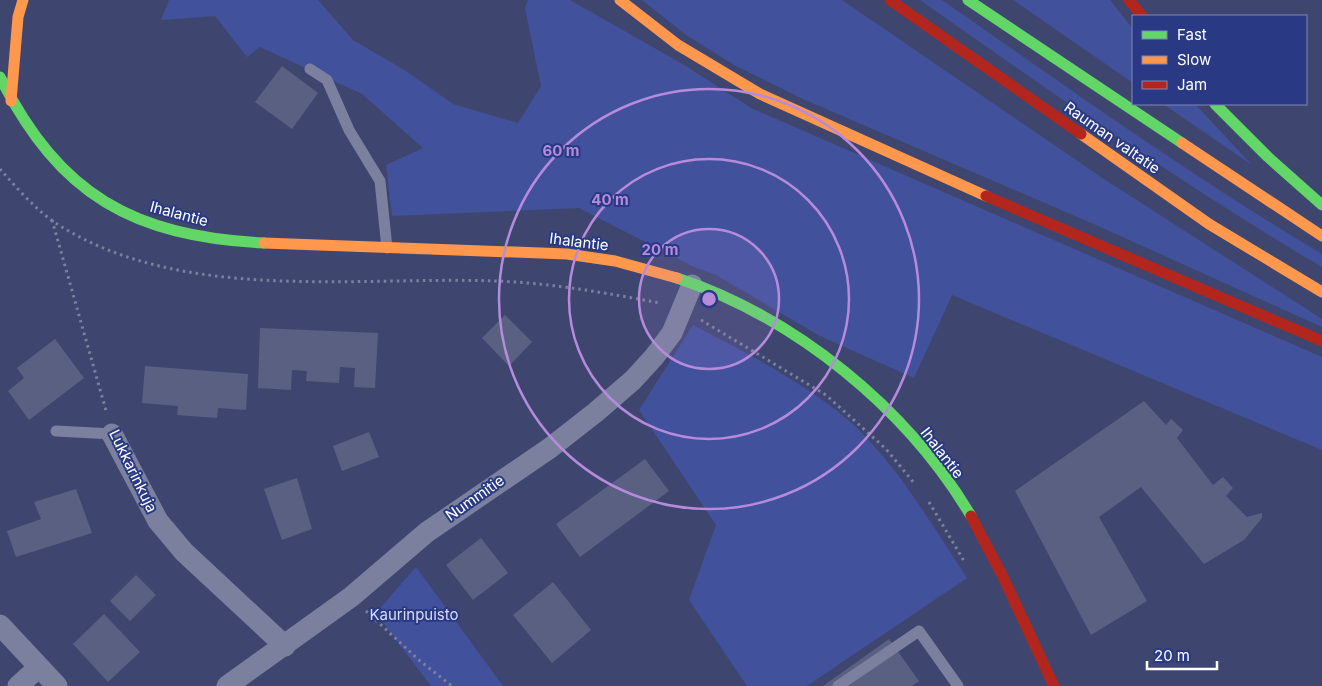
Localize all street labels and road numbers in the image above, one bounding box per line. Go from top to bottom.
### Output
street label: Rauman valtatie [1061,97,1164,178]
street label: Ihalantie [148,197,210,230]
street label: Ihalantie [548,228,610,255]
street label: Ihalantie [917,423,968,482]
street label: Lukkarinkuja [105,426,162,515]
street label: Nummitie [442,470,508,525]

